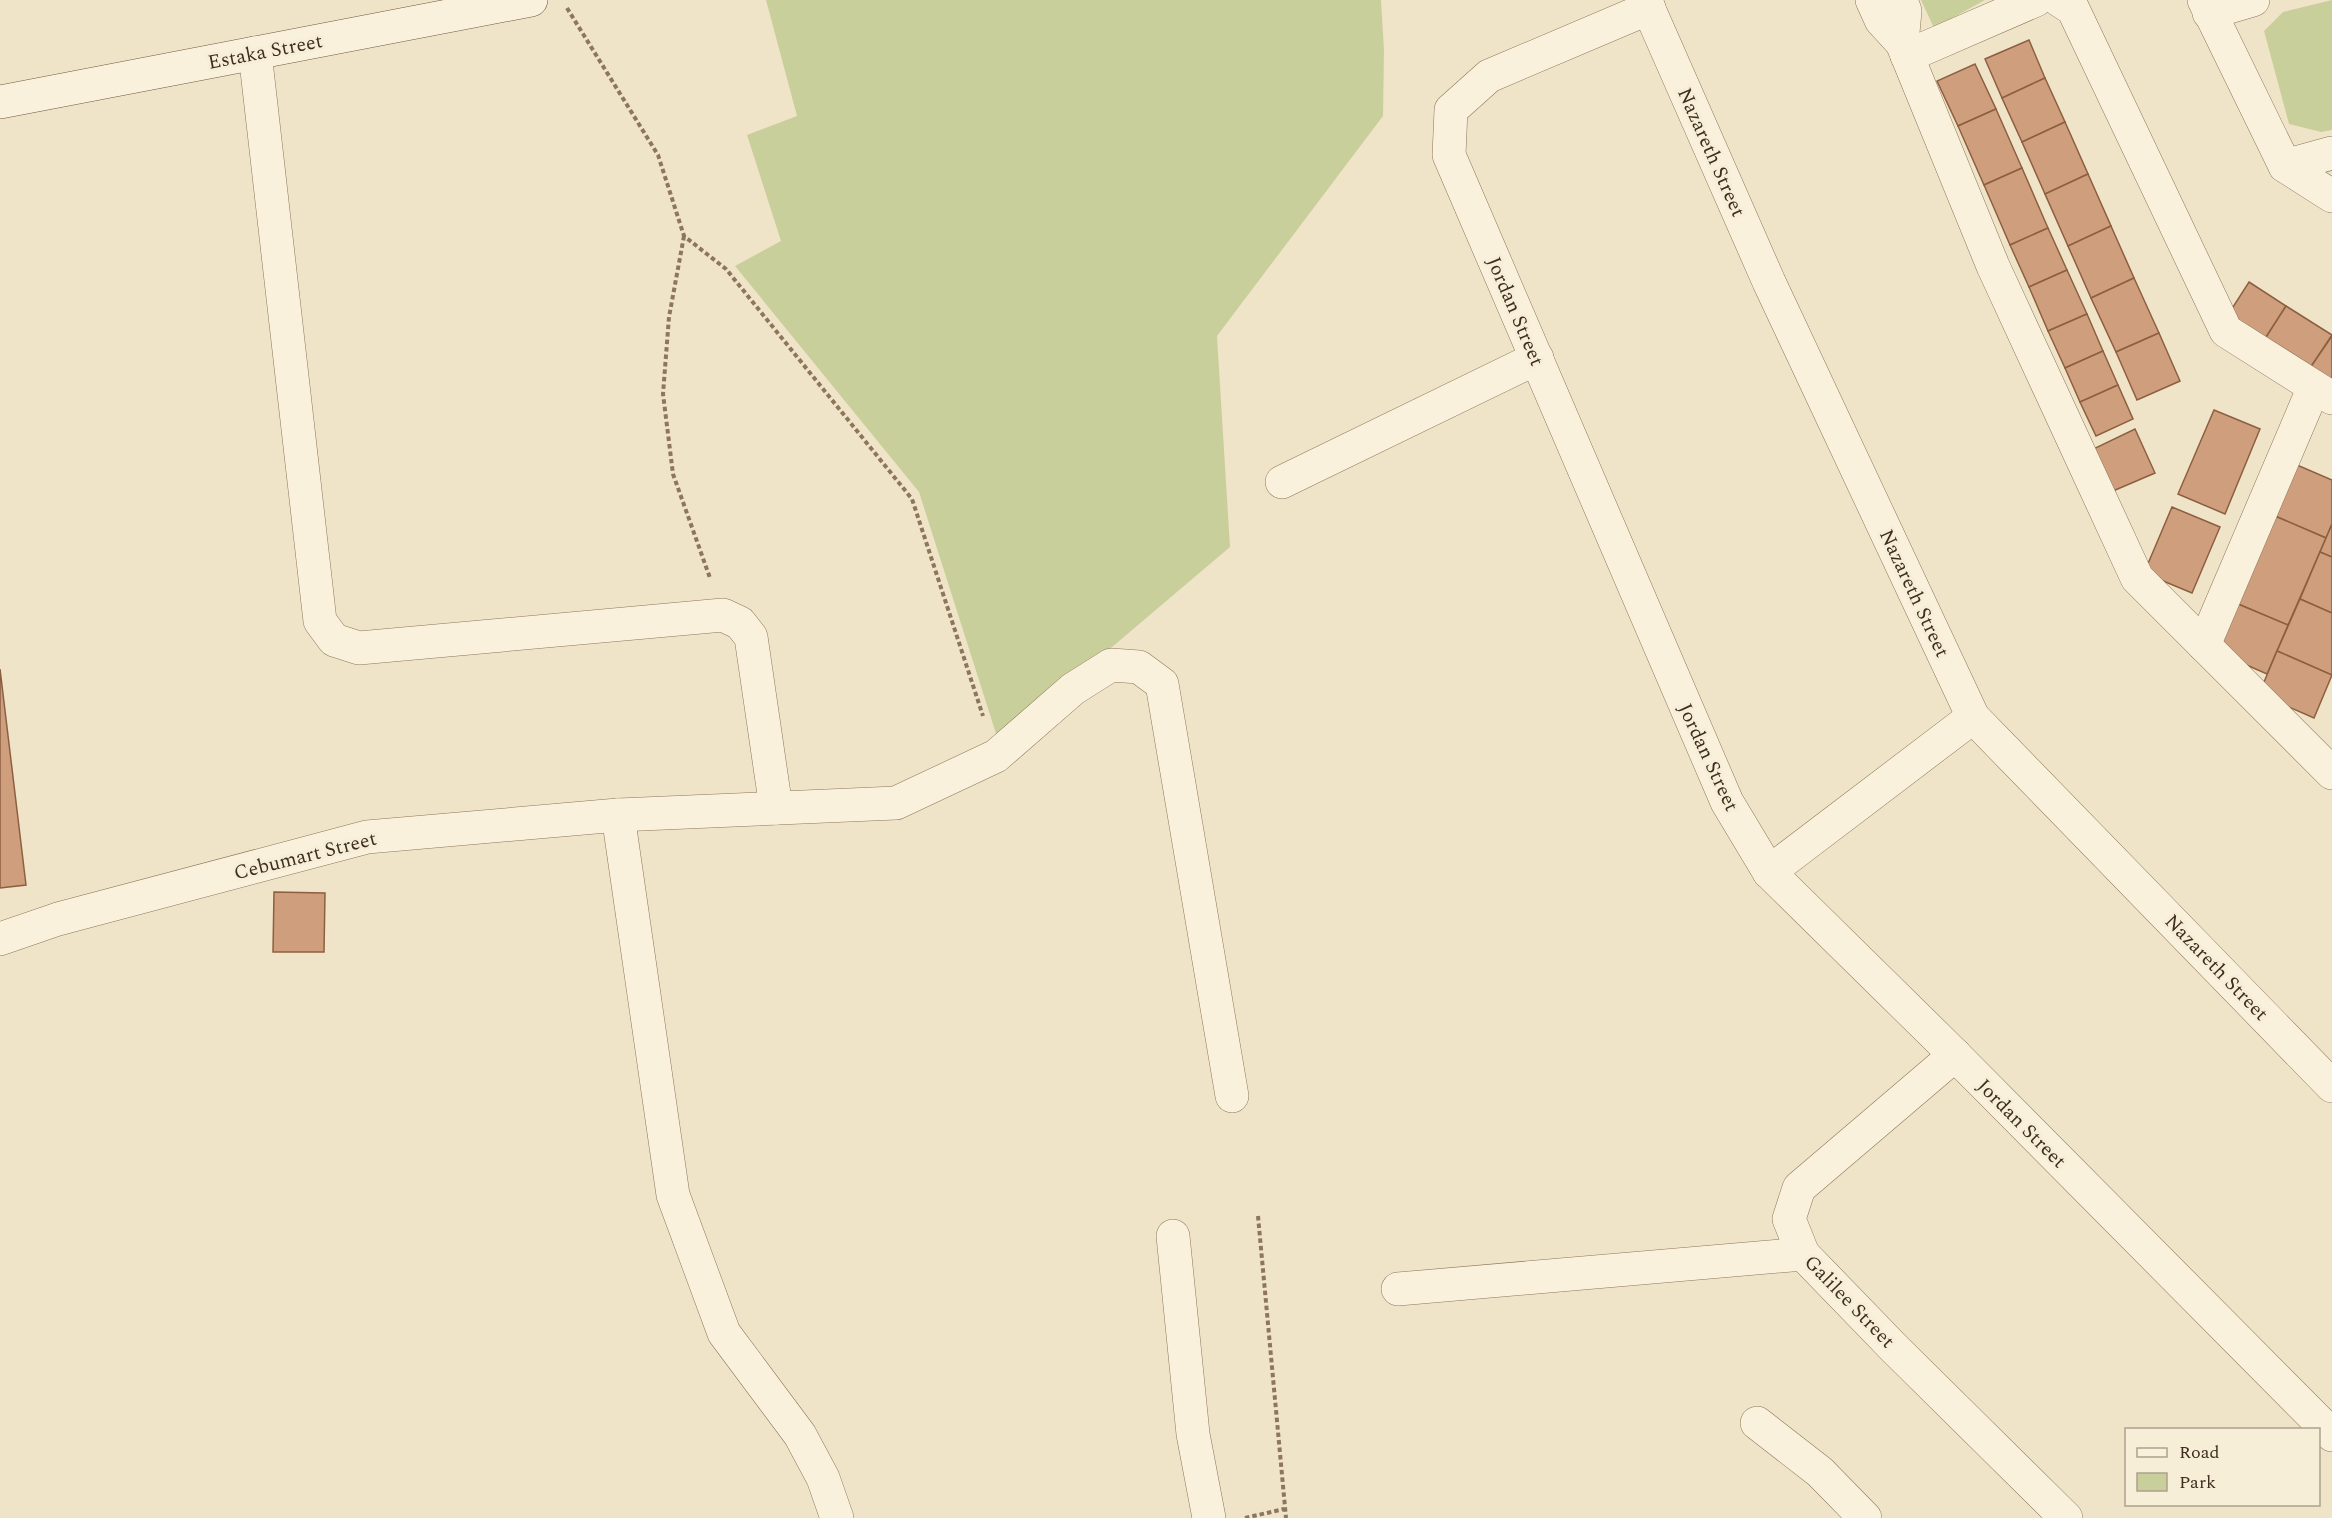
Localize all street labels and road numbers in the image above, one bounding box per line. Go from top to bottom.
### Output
street label: Estaka Street [205,26,325,78]
street label: Nazareth Street [1669,83,1753,222]
street label: Jordan Street [1479,252,1552,371]
street label: Nazareth Street [1871,524,1957,663]
street label: Jordan Street [1670,698,1746,816]
street label: Cebumart Street [231,824,380,888]
street label: Nazareth Street [2157,907,2275,1028]
street label: Jordan Street [1970,1072,2073,1175]
street label: Galilee Street [1797,1248,1902,1355]

